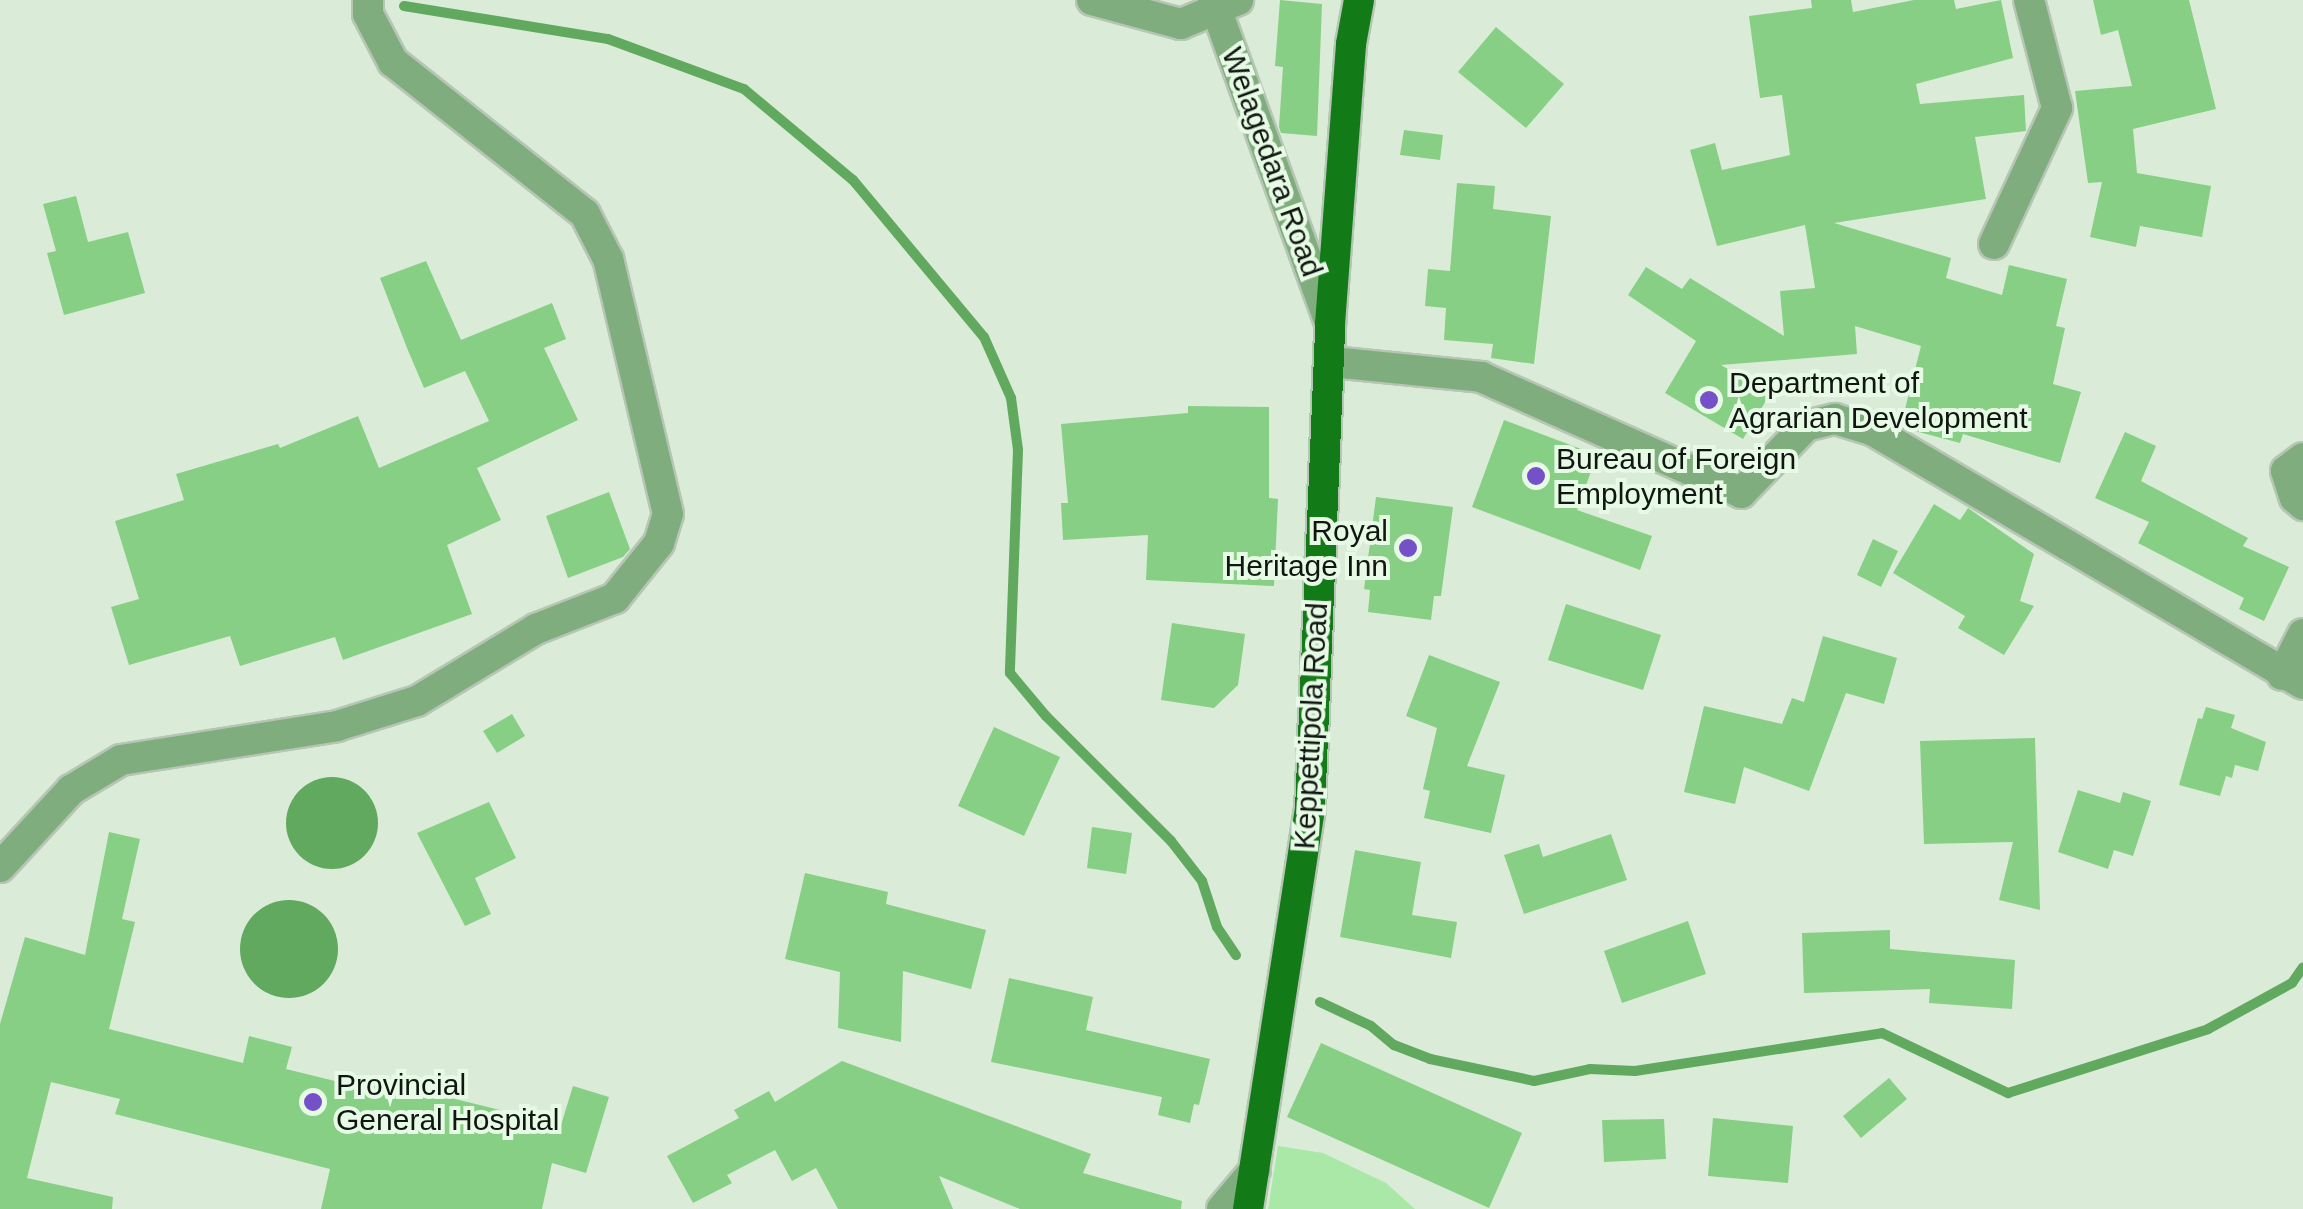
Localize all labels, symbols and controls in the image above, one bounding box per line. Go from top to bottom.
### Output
street label: Welagedara Road [1214,42,1330,282]
place label: Department of Agrarian Development [1729,365,2027,436]
marker: Department of Agrarian Development [1698,389,1720,411]
place label: Bureau of Foreign Employment [1556,441,1796,512]
marker: Bureau of Foreign Employment [1525,465,1547,487]
place label: Royal Heritage Inn [1225,513,1388,584]
marker: Royal Heritage Inn [1397,537,1419,559]
street label: Keppettipola Road [1287,602,1335,850]
place label: Provincial General Hospital [336,1067,559,1138]
marker: Provincial General Hospital [300,1089,326,1115]

